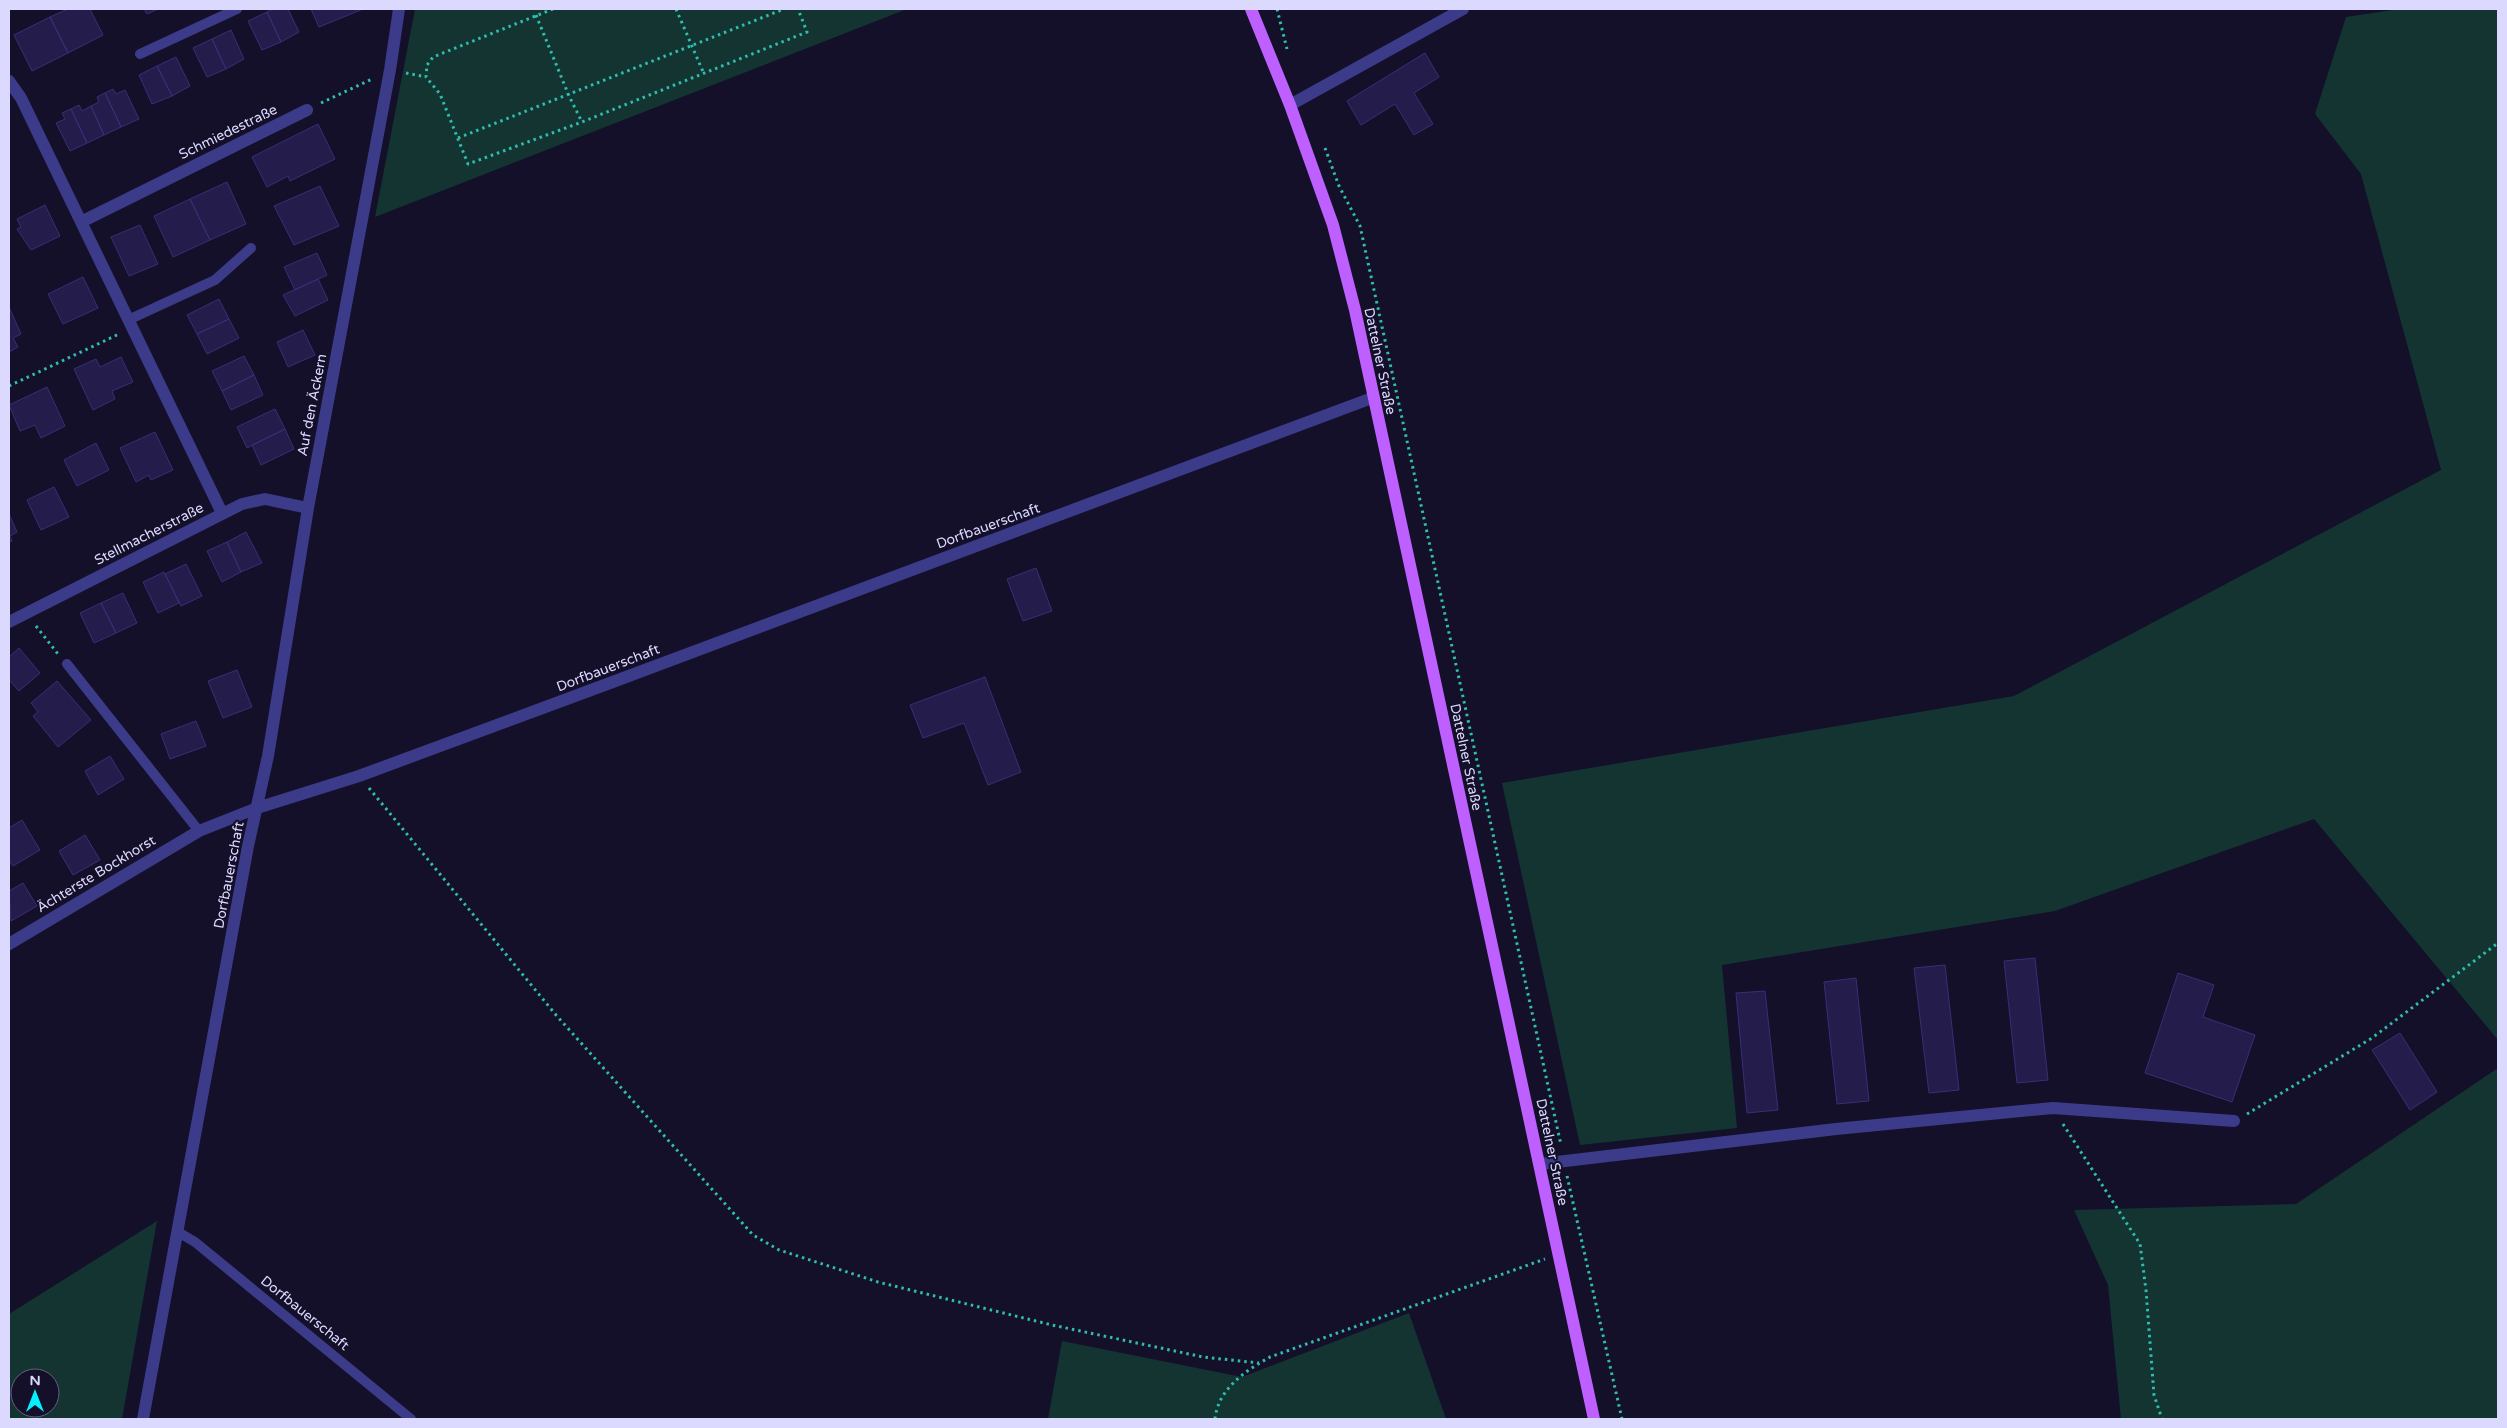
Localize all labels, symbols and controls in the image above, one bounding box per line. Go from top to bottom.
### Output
street label: Schmiedestraße [176,101,280,163]
street label: Dattelner Straße [1360,306,1400,416]
street label: Auf den Äckern [294,352,330,458]
street label: Stellmacherstraße [92,499,206,569]
street label: Dorfbauerschaft [934,499,1043,553]
street label: Dorfbauerschaft [554,640,662,695]
street label: Dattelner Straße [1446,702,1486,812]
street label: Dorfbauerschaft [210,819,248,930]
street label: Ächterste Bockhorst [33,831,159,916]
street label: Dattelner Straße [1532,1097,1572,1207]
street label: Dorfbauerschaft [257,1272,353,1354]
north arrow [10,1368,60,1418]
text: N [29,1372,41,1389]

